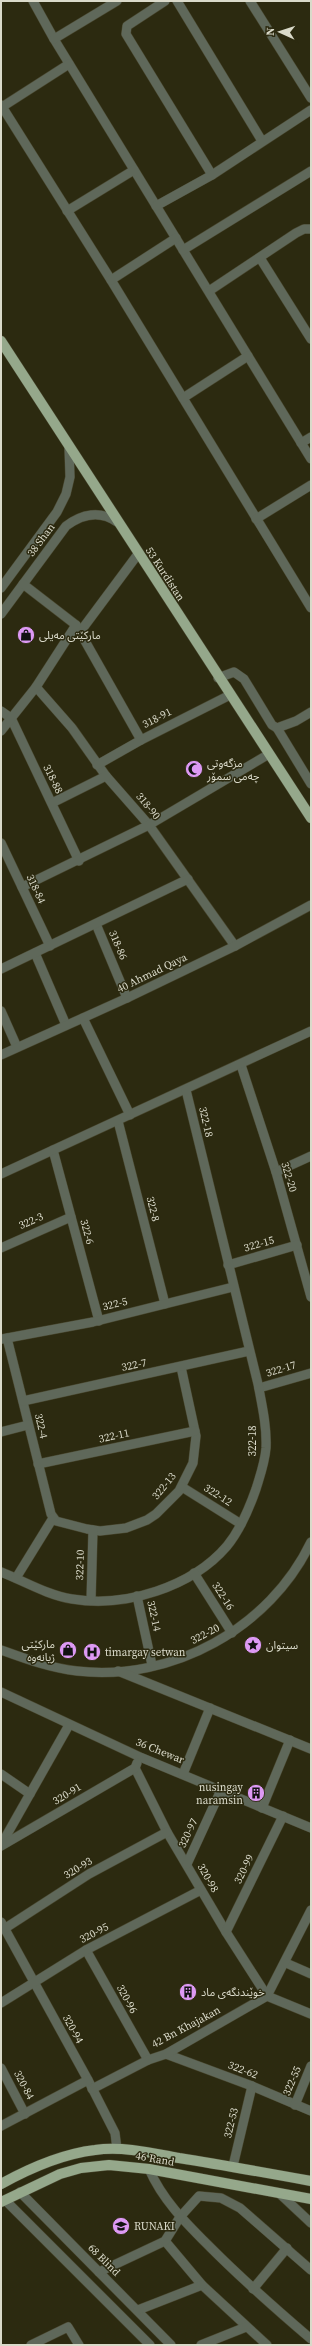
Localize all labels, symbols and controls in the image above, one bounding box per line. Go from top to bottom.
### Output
north arrow [260,12,300,52]
text: N [263,27,278,36]
street label: 38 Shan [24,520,59,560]
street label: 53 Kurdistan [142,544,188,604]
shop icon: مارکێتی مەیلی [16,625,36,645]
place label: مارکێتی مەیلی [39,628,101,643]
street label: 318-91 [140,704,174,732]
place label: مزگەوتی چەمی سمۆر [206,756,260,784]
mosque icon: مزگەوتی چەمی سمۆر [184,759,204,779]
street label: 318-88 [39,762,67,796]
street label: 318-90 [132,789,164,823]
street label: 318-84 [23,872,50,907]
street label: 318-86 [105,928,131,963]
street label: 40 Ahmad Qaya [115,949,190,996]
street label: 322-18 [195,1105,217,1139]
street label: 322-20 [277,1160,301,1194]
street label: 322-8 [143,1195,163,1223]
street label: 322-3 [16,1209,46,1233]
street label: 322-6 [76,1218,98,1247]
street label: 322-15 [242,1232,276,1255]
street label: 322-5 [101,1294,130,1314]
street label: 322-7 [120,1355,148,1375]
street label: 322-17 [264,1357,298,1381]
street label: 322-4 [31,1412,51,1441]
street label: 322-11 [97,1425,131,1447]
street label: 322-18 [245,1426,260,1456]
street label: 322-13 [148,1469,180,1503]
street label: 322-12 [201,1480,236,1510]
street label: 322-10 [72,1549,88,1581]
street label: 322-16 [208,1579,238,1613]
street label: 322-14 [143,1599,165,1633]
street label: 322-20 [188,1620,223,1648]
place icon: سيتوان [243,1635,263,1655]
place label: مارکێتی ژیانەوە [22,1637,55,1665]
place label: سيتوان [266,1638,299,1653]
shop icon: مارکێتی ژیانەوە [58,1640,78,1660]
hospital icon: timargay setwan [82,1642,102,1662]
place label: timargay setwan [105,1645,186,1660]
street label: 36 Chewar [134,1734,187,1768]
street label: 320-91 [50,1780,84,1808]
place label: nusingay naramsin [196,1780,243,1808]
building icon: nusingay naramsin [246,1783,266,1803]
street label: 320-97 [175,1815,202,1850]
street label: 320-99 [230,1852,258,1886]
street label: 320-93 [61,1853,96,1882]
street label: 320-98 [194,1861,222,1895]
street label: 320-95 [77,1919,112,1947]
street label: 320-96 [113,1982,141,2017]
building icon: خوێندنگەی ماد [178,1982,198,2002]
place label: خوێندنگەی ماد [201,1985,265,2000]
street label: 42 Bn Khajakan [149,2002,223,2051]
street label: 320-94 [59,2012,87,2047]
street label: 322-62 [226,2057,261,2083]
street label: 322-55 [279,2063,305,2098]
street label: 320-84 [10,2068,38,2103]
street label: 322-53 [220,2106,242,2140]
street label: 46 Rand [134,2148,176,2170]
school or university icon: RUNAKI [111,2216,131,2236]
place label: RUNAKI [134,2219,175,2234]
street label: 68 Blind [85,2241,124,2280]

